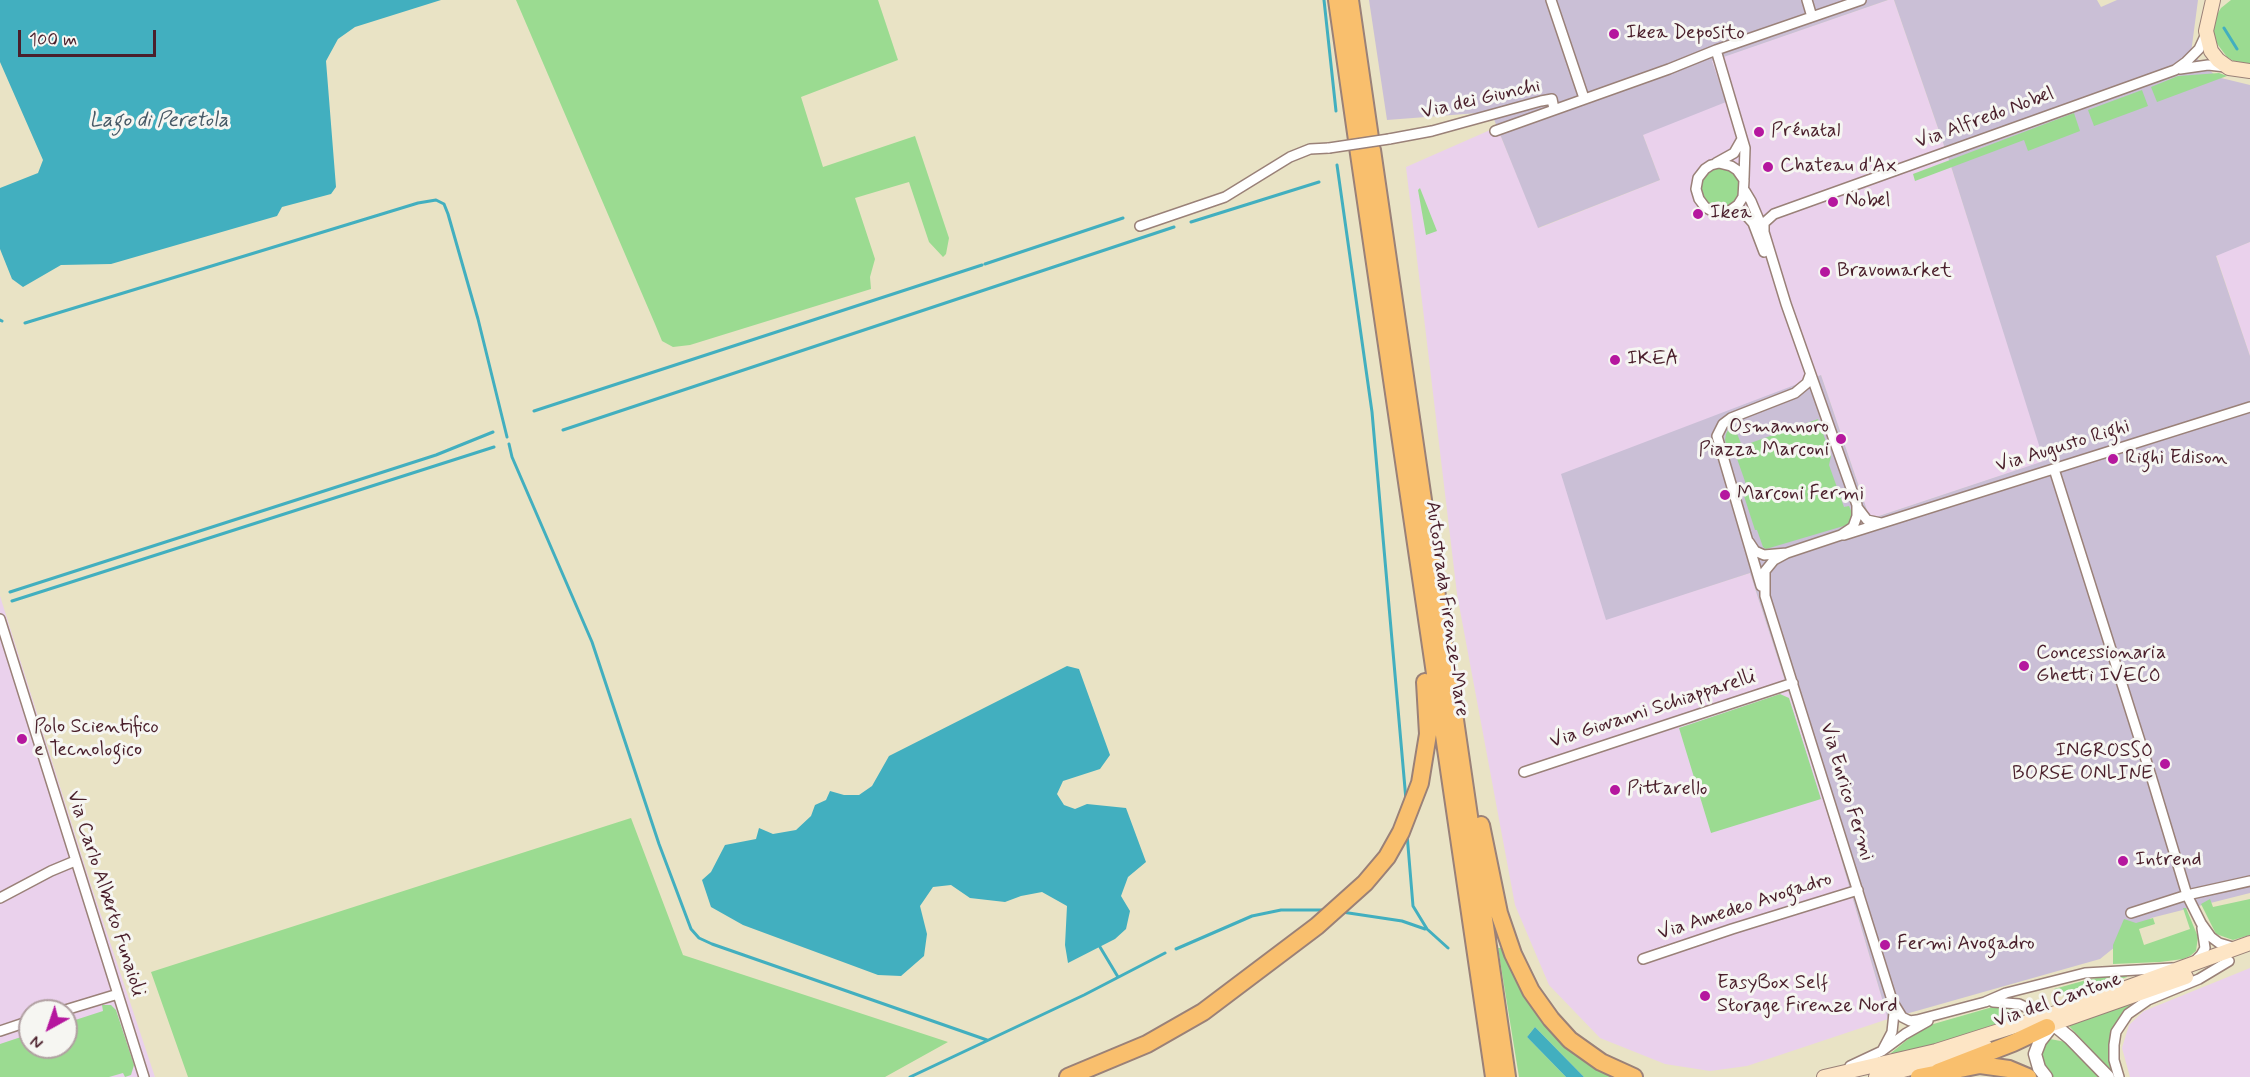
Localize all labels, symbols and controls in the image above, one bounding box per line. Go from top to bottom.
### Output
scale bar [21,18,159,56]
place label: Ikea Deposito [1626,22,1745,46]
marker: Ikea Deposito [1607,27,1621,41]
text: 100 m [29,28,77,52]
street label: Via dei Giunchi [1419,75,1543,125]
street label: Via Alfredo Nobel [1912,83,2058,155]
water label: Lago di Peretola [89,109,229,135]
place label: Prénatal [1771,120,1841,144]
marker: Prénatal [1752,125,1766,139]
place label: Chateau d'Ax [1780,155,1897,179]
marker: Chateau d'Ax [1761,160,1775,174]
place label: Nobel [1845,190,1891,214]
marker: Nobel [1826,195,1840,209]
place label: Ikea [1710,202,1752,226]
marker: Ikea [1691,207,1705,221]
place label: Bravomarket [1837,260,1952,284]
marker: Bravomarket [1818,265,1832,279]
place label: IKEA [1627,348,1679,372]
marker: IKEA [1608,353,1622,367]
street label: Via Augusto Righi [1993,415,2133,479]
place label: Osmannoro Piazza Marconi [1699,416,1829,463]
marker: Osmannoro Piazza Marconi [1834,432,1848,446]
place label: Righi Edison [2125,447,2227,471]
marker: Righi Edison [2106,452,2120,466]
place label: Marconi Fermi [1737,483,1864,507]
marker: Marconi Fermi [1718,488,1732,502]
street label: Autostrada Firenze-Mare [1419,500,1473,718]
place label: Concessionaria Ghetti IVECO [2036,642,2166,689]
marker: Concessionaria Ghetti IVECO [2017,659,2031,673]
street label: Via Giovanni Schiapparelli [1547,665,1759,755]
place label: Polo Scientifico e Tecnologico [34,716,159,763]
street label: Via Enrico Fermi [1814,720,1878,864]
marker: Polo Scientifico e Tecnologico [15,732,29,746]
place label: INGROSSO BORSE ONLINE [2012,740,2153,787]
marker: INGROSSO BORSE ONLINE [2158,757,2172,771]
place label: Pittarello [1627,778,1707,802]
marker: Pittarello [1608,783,1622,797]
street label: Via Carlo Alberto Funaioli [60,788,150,1000]
place label: Intrend [2135,849,2202,873]
marker: Intrend [2116,854,2130,868]
street label: Via Amedeo Avogadro [1655,868,1835,946]
place label: Fermi Avogadro [1897,933,2035,957]
marker: Fermi Avogadro [1878,938,1892,952]
street label: Via del Cantone [1991,968,2125,1034]
place label: EasyBox Self Storage Firenze Nord [1717,972,1898,1019]
marker: EasyBox Self Storage Firenze Nord [1698,989,1712,1003]
north arrow [18,999,78,1059]
text: N [27,1030,48,1053]

